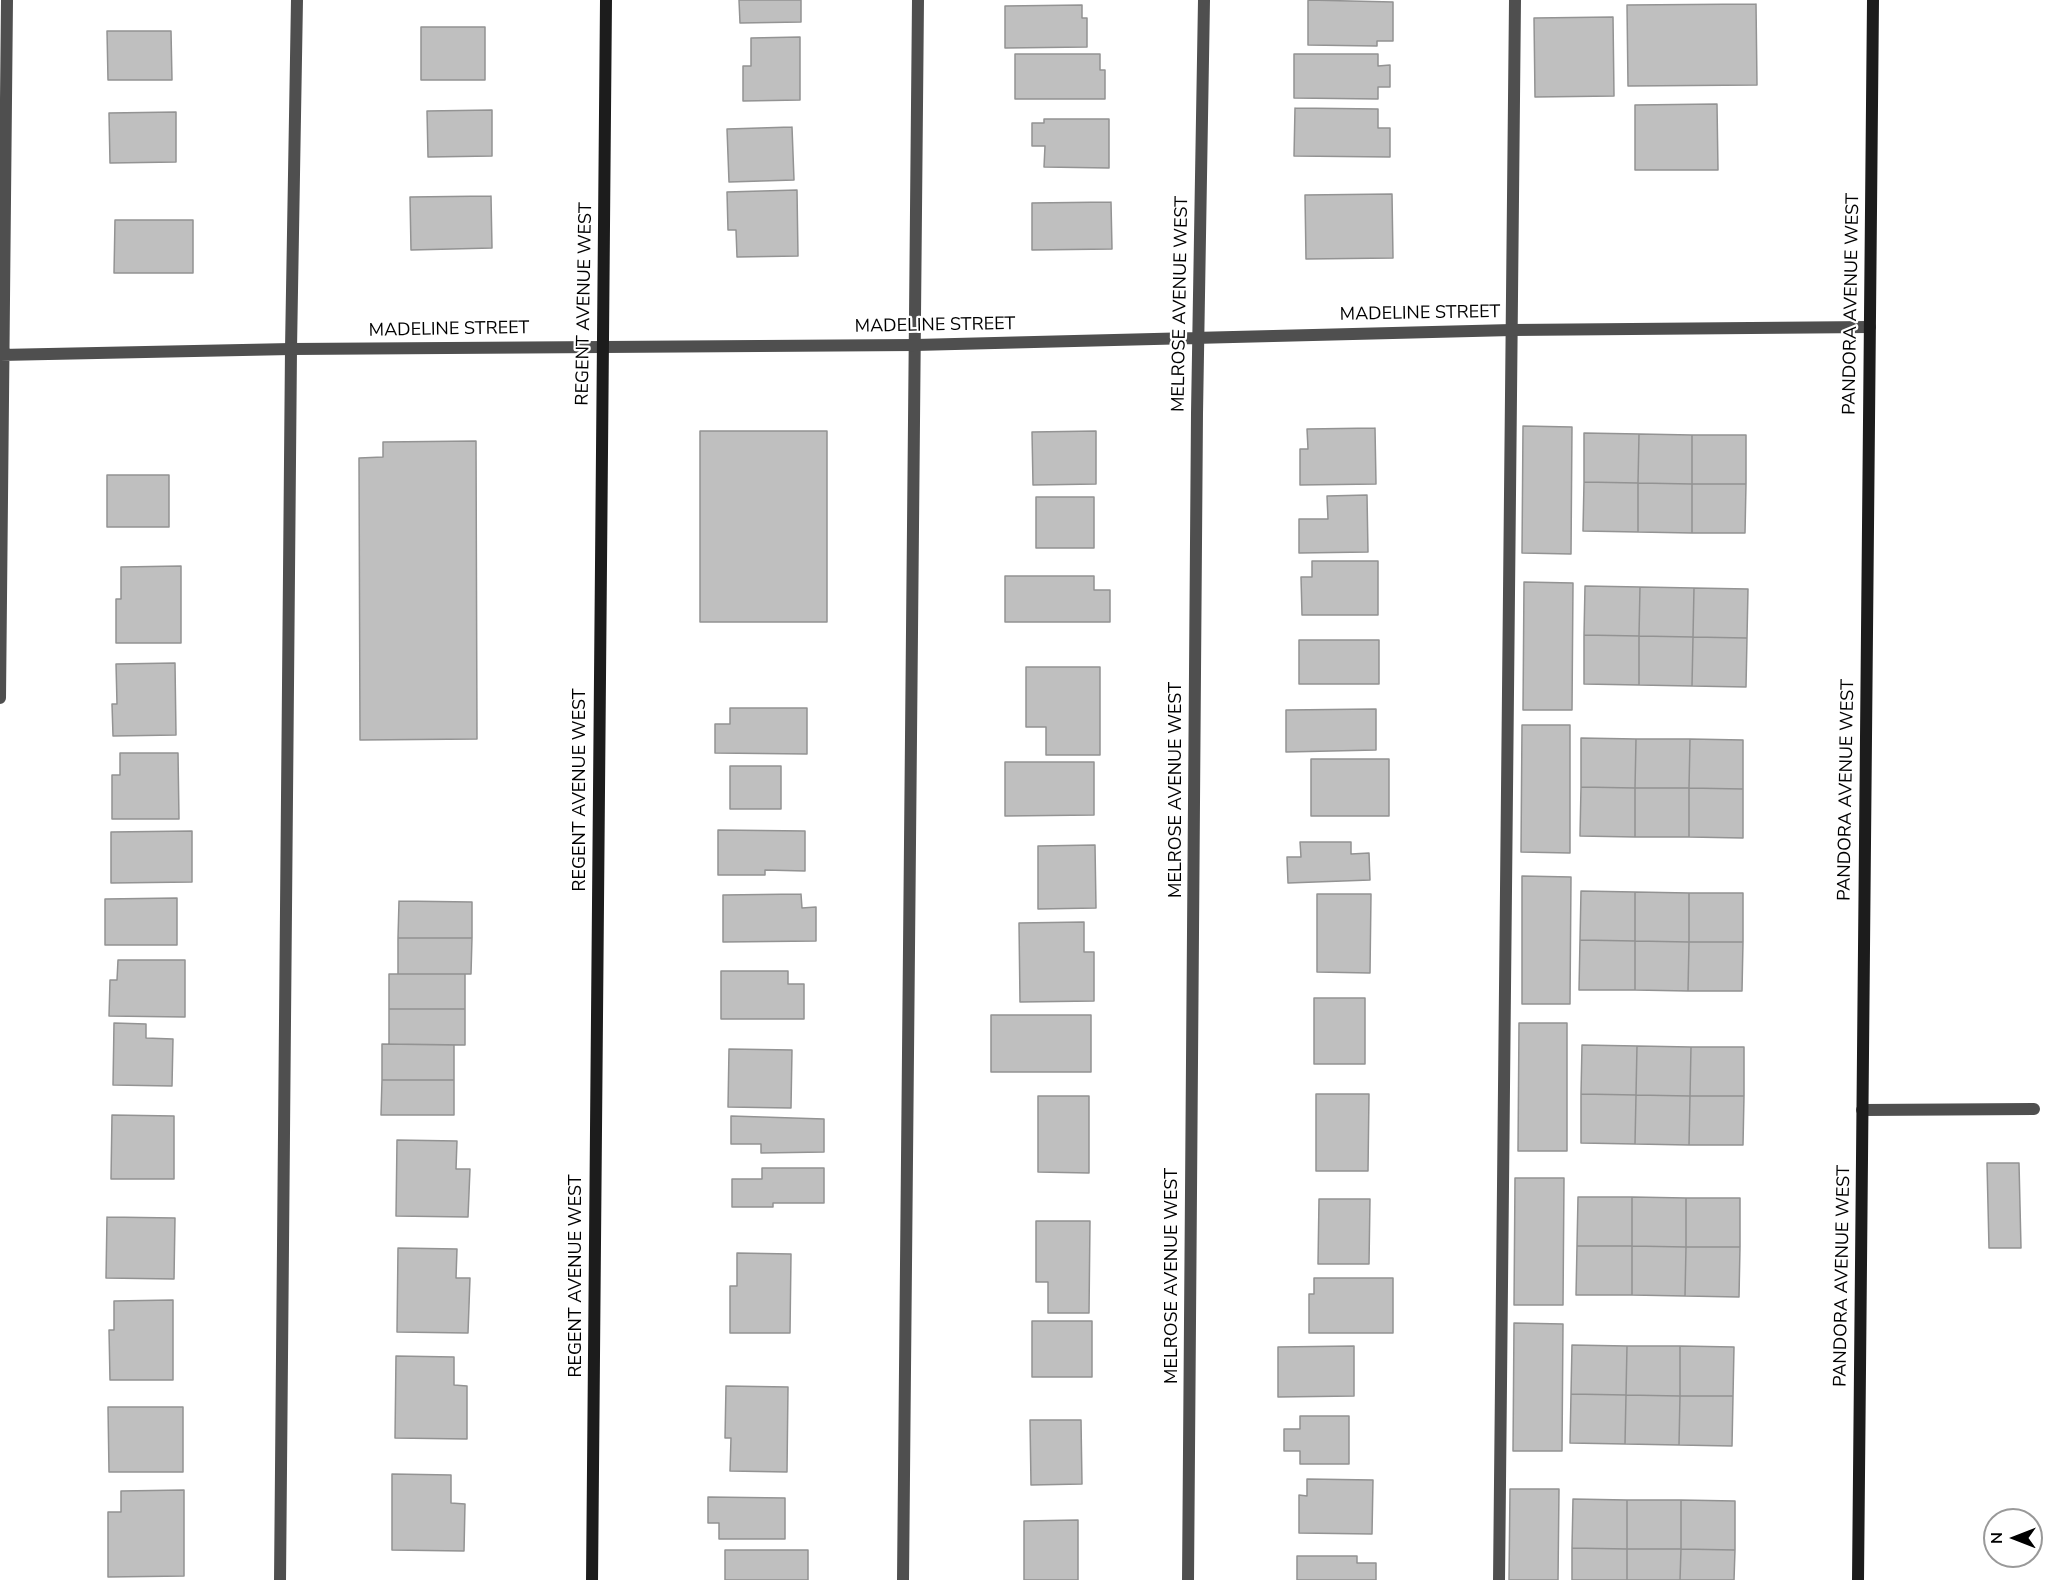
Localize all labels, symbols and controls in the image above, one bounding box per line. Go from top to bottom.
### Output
street label: PANDORA AVENUE WEST [1839,193,1865,415]
street label: MELROSE AVENUE WEST [1168,196,1194,412]
street label: REGENT AVENUE WEST [572,202,598,406]
street label: MADELINE STREET [1340,302,1500,326]
street label: MADELINE STREET [855,314,1015,338]
street label: MADELINE STREET [369,318,529,342]
street label: PANDORA AVENUE WEST [1834,679,1860,901]
street label: MELROSE AVENUE WEST [1166,682,1188,898]
street label: REGENT AVENUE WEST [570,688,592,892]
street label: PANDORA AVENUE WEST [1830,1165,1856,1387]
street label: MELROSE AVENUE WEST [1162,1168,1184,1384]
street label: REGENT AVENUE WEST [566,1174,588,1378]
north arrow [1983,1508,2043,1568]
text: N [1986,1532,2008,1544]

